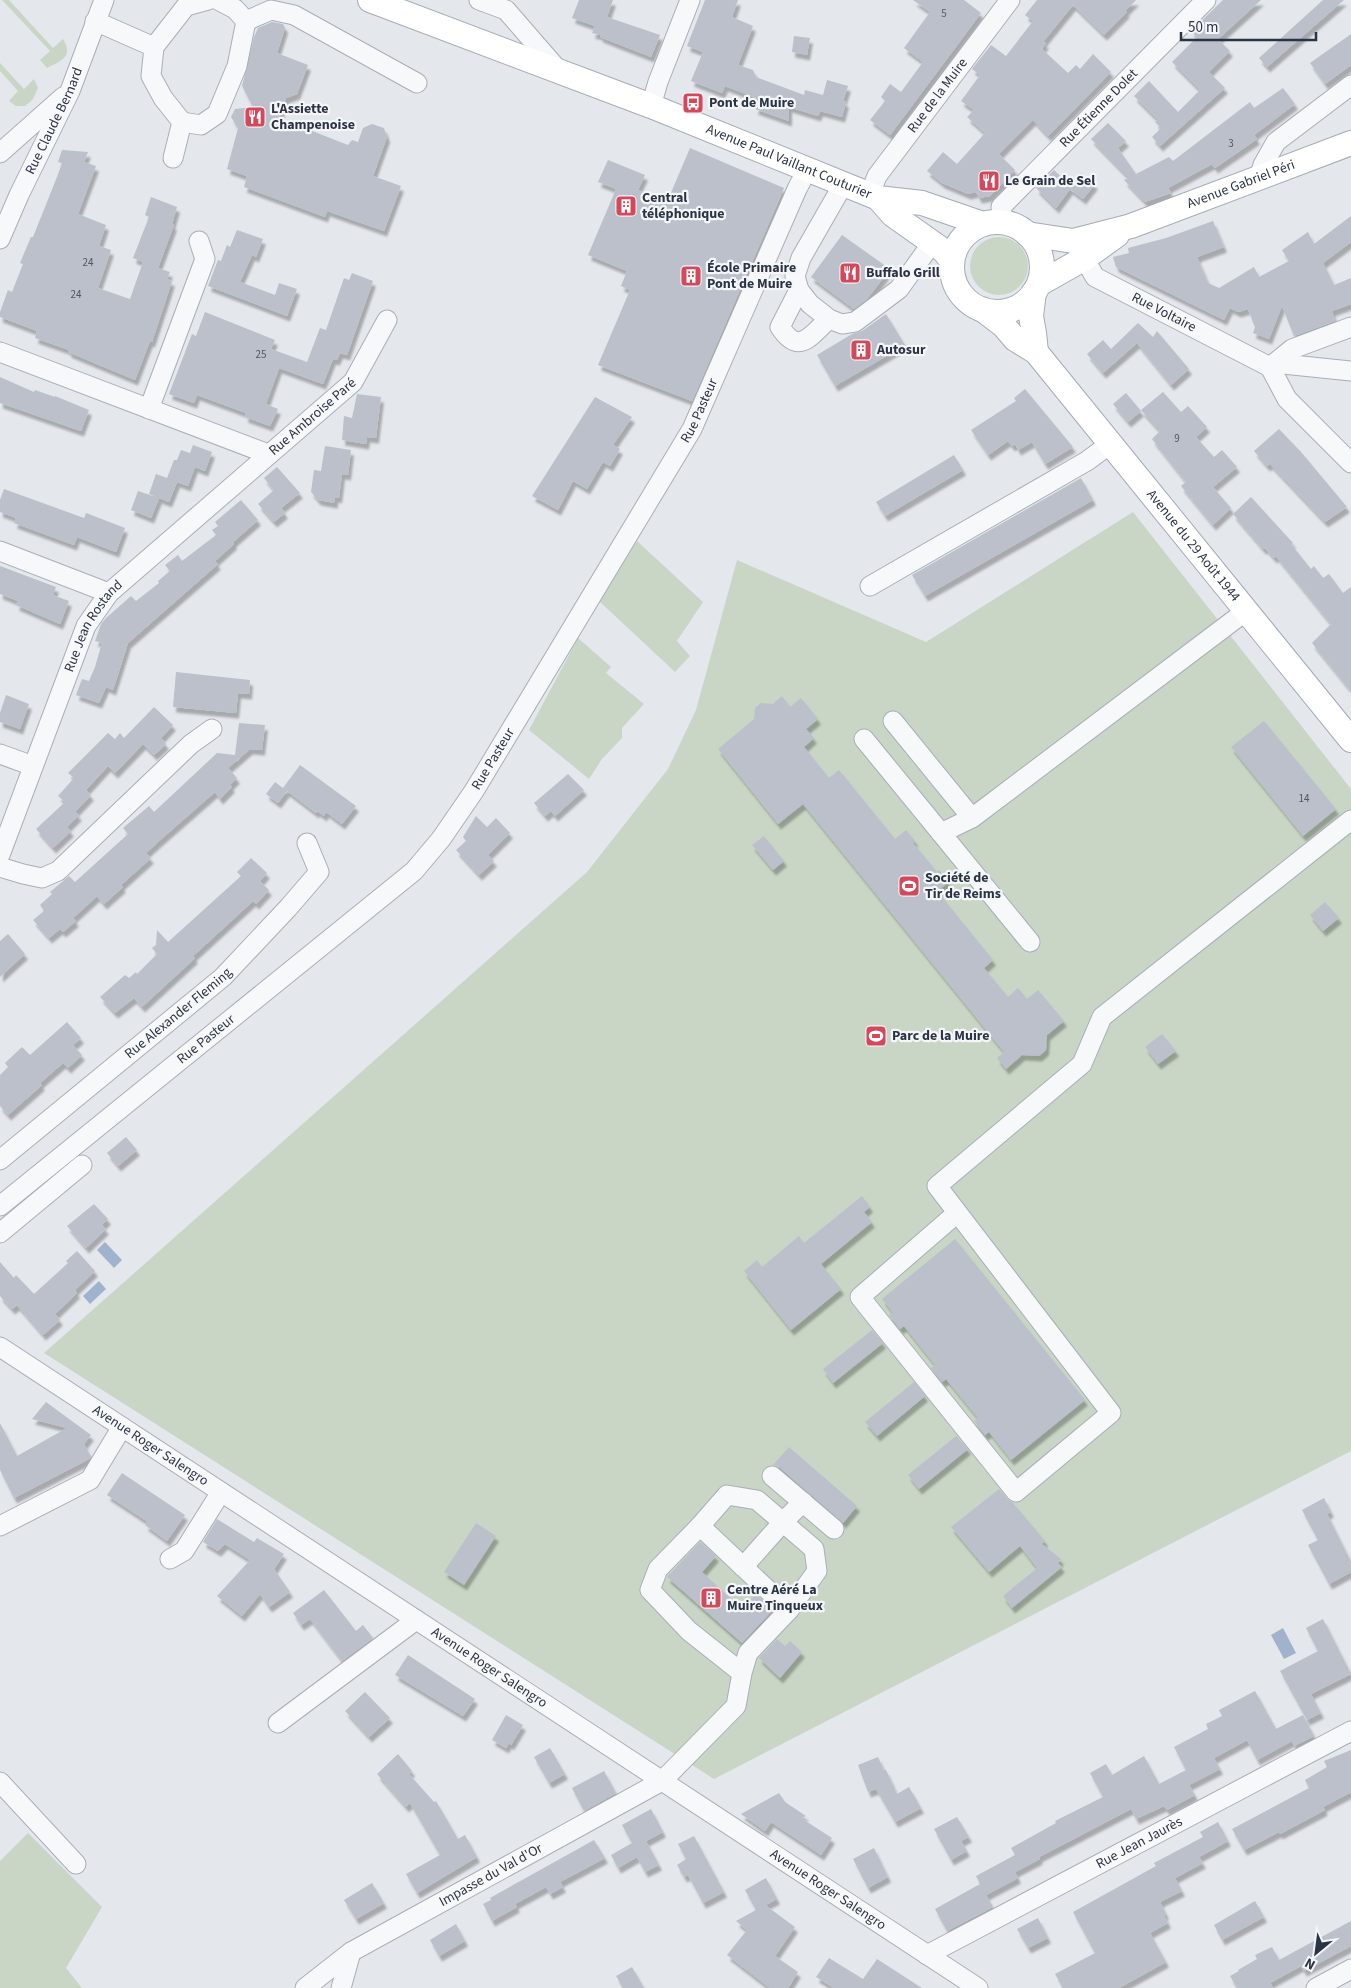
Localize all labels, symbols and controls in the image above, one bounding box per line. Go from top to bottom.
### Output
house number: 5 [941,6,947,21]
scale bar [1181,10,1316,42]
text: 50 m [1188,17,1218,38]
street label: Rue de la Muire [903,54,973,137]
street label: Rue Étienne Dolet [1055,64,1143,152]
street label: Rue Claude Bernard [21,65,88,178]
bus stop icon: Pont de Muire [681,91,705,115]
place label: Pont de Muire [709,93,794,113]
place label: L'Assiette Champenoise [271,99,355,135]
restaurant icon: L'Assiette Champenoise [243,105,267,129]
street label: Avenue Paul Vaillant Couturier [703,119,875,204]
house number: 3 [1228,136,1234,151]
street label: Avenue Gabriel Péri [1184,155,1298,214]
restaurant icon: Le Grain de Sel [977,169,1001,193]
place label: Le Grain de Sel [1005,171,1095,191]
place label: Central téléphonique [642,188,725,224]
building icon: Central téléphonique [614,194,638,218]
house number: 24 [83,255,94,270]
place label: École Primaire Pont de Muire [707,258,796,294]
restaurant icon: Buffalo Grill [838,261,862,285]
place label: Buffalo Grill [866,263,940,283]
building icon: École Primaire Pont de Muire [679,264,703,288]
house number: 24 [71,287,82,302]
street label: Rue Voltaire [1128,287,1200,337]
building icon: Autosur [849,338,873,362]
place label: Autosur [876,340,926,360]
house number: 25 [256,347,266,362]
street label: Rue Ambroise Paré [265,373,361,460]
street label: Rue Pasteur [676,375,723,447]
house number: 9 [1174,431,1180,446]
street label: Avenue du 29 Août 1944 [1142,485,1245,606]
street label: Rue Jean Rostand [59,575,127,675]
street label: Rue Pasteur [467,724,520,794]
house number: 14 [1299,791,1310,806]
place label: Société de Tir de Reims [925,868,1001,904]
sports icon: Société de Tir de Reims [897,874,921,898]
street label: Rue Alexander Fleming [120,963,237,1064]
street label: Rue Pasteur [173,1010,239,1069]
sports icon: Parc de la Muire [864,1024,888,1048]
place label: Parc de la Muire [892,1026,989,1046]
street label: Avenue Roger Salengro [89,1400,213,1491]
place label: Centre Aéré La Muire Tinqueux [727,1580,823,1616]
building icon: Centre Aéré La Muire Tinqueux [699,1586,723,1610]
street label: Avenue Roger Salengro [427,1622,551,1713]
street label: Rue Jean Jaurès [1092,1812,1186,1874]
street label: Impasse du Val d'Or [435,1838,546,1912]
street label: Avenue Roger Salengro [766,1844,890,1935]
north arrow [1291,1928,1341,1978]
text: N [1301,1952,1319,1974]

